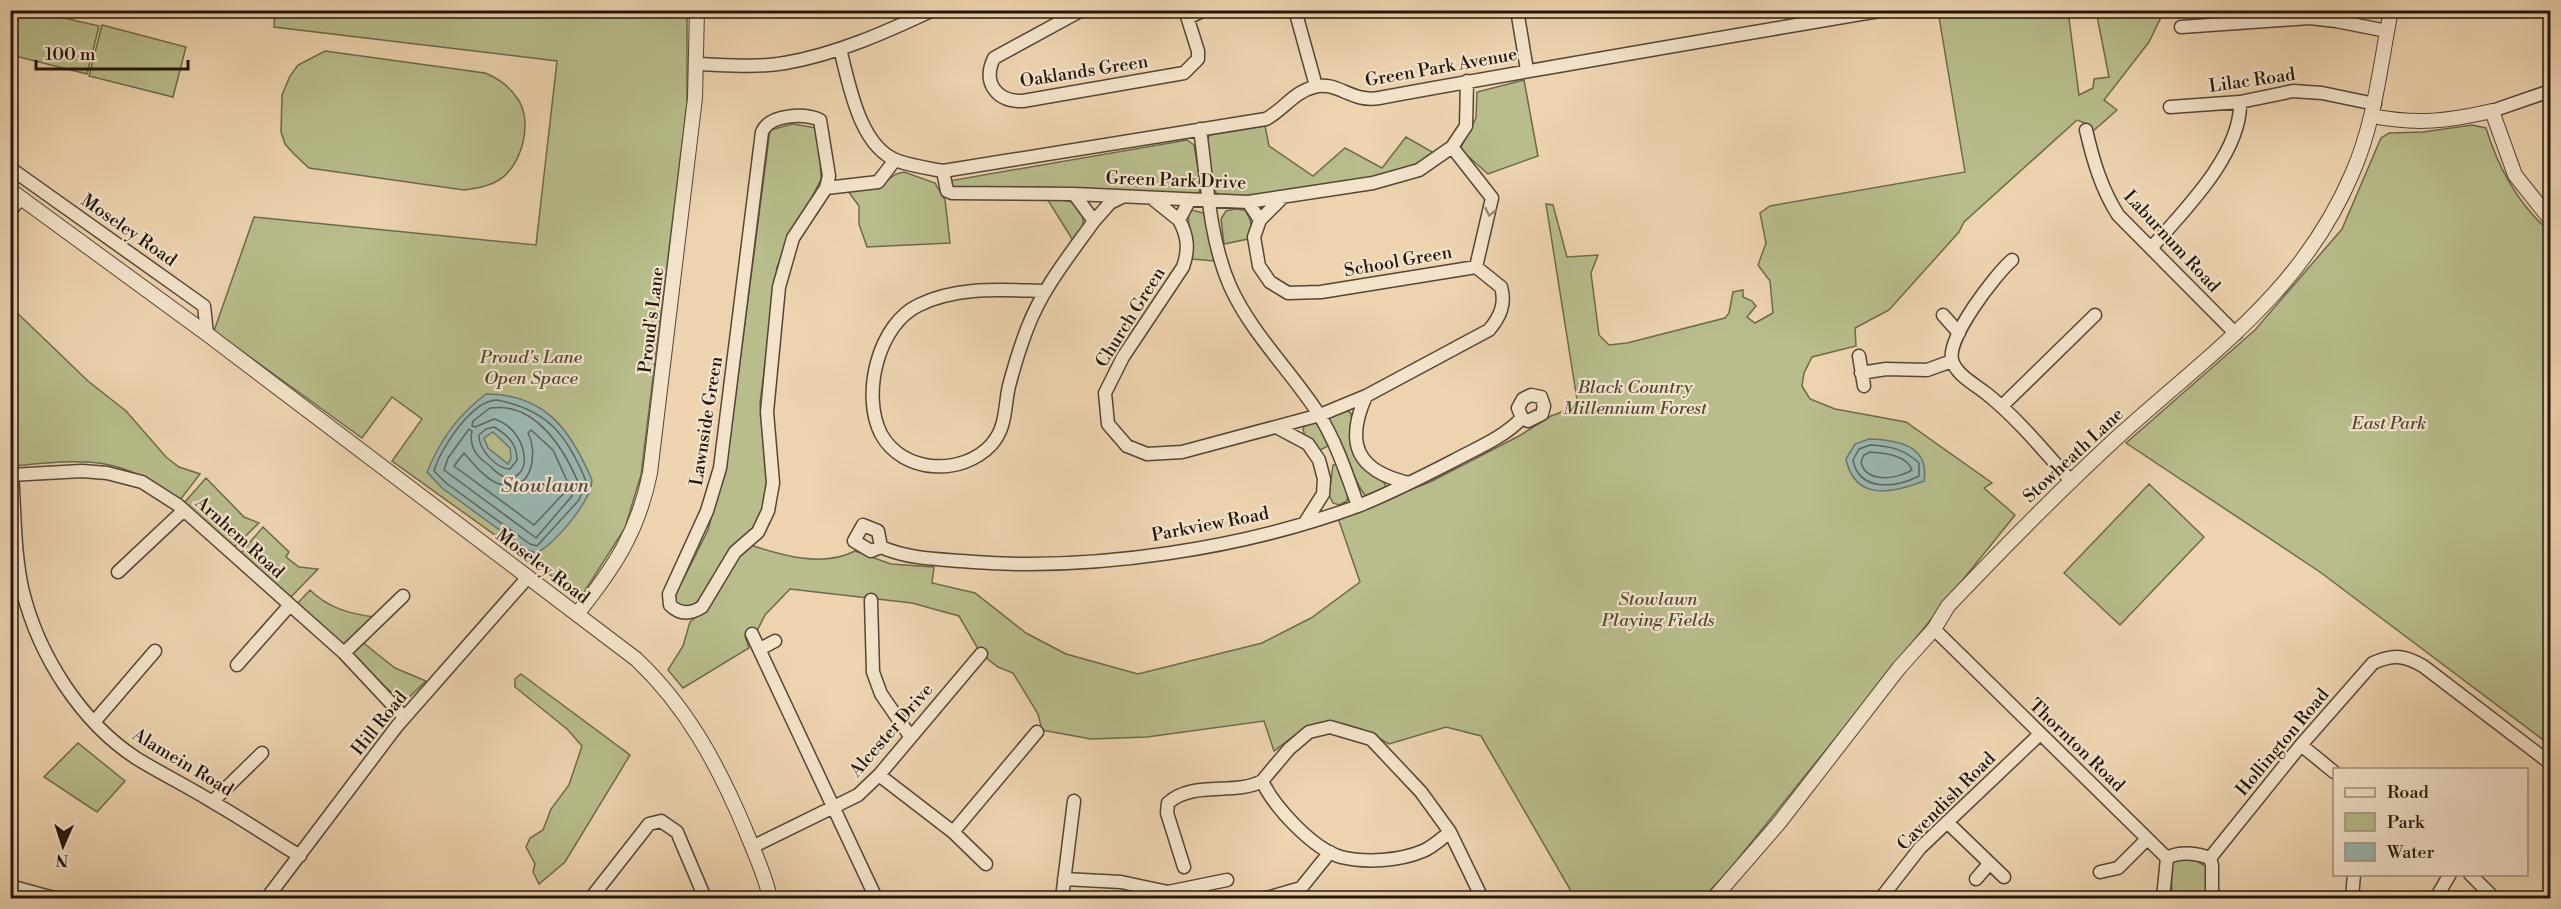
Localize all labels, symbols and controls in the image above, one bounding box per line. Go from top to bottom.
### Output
scale bar [36,33,188,71]
text: 100 m [45,43,96,66]
street label: Green Park Avenue [1363,43,1519,92]
street label: Oaklands Green [1018,50,1150,93]
street label: Lilac Road [2207,63,2297,98]
street label: Green Park Drive [1105,167,1247,194]
street label: Laburnum Road [2118,185,2226,298]
street label: Moseley Road [76,189,182,272]
one-way arrow [1484,207,1497,217]
street label: School Green [1342,241,1454,282]
street label: Church Green [1090,263,1171,372]
street label: Proud's Lane [634,266,669,375]
park label: Proud's Lane Open Space [479,346,583,390]
street label: Lawnside Green [685,354,728,487]
park label: Black Country Millennium Forest [1563,376,1708,420]
street label: Stowheath Lane [2018,403,2129,508]
park label: East Park [2350,412,2427,435]
water label: Stowlawn [501,474,590,499]
street label: Arnhem Road [190,491,290,584]
street label: Parkview Road [1149,502,1272,547]
street label: Moseley Road [491,524,595,610]
park label: Stowlawn Playing Fields [1600,588,1715,632]
street label: Alcester Drive [844,679,938,783]
street label: Hollington Road [2231,683,2335,801]
street label: Hill Road [346,686,413,760]
street label: Thornton Road [2024,694,2130,797]
street label: Alamein Road [127,723,238,802]
street label: Cavendish Road [1892,747,2001,855]
legend [2333,768,2528,876]
text: Road [2387,781,2430,804]
text: Park [2387,811,2426,834]
north arrow [33,816,93,876]
text: Water [2386,841,2435,864]
text: N [55,850,69,870]

